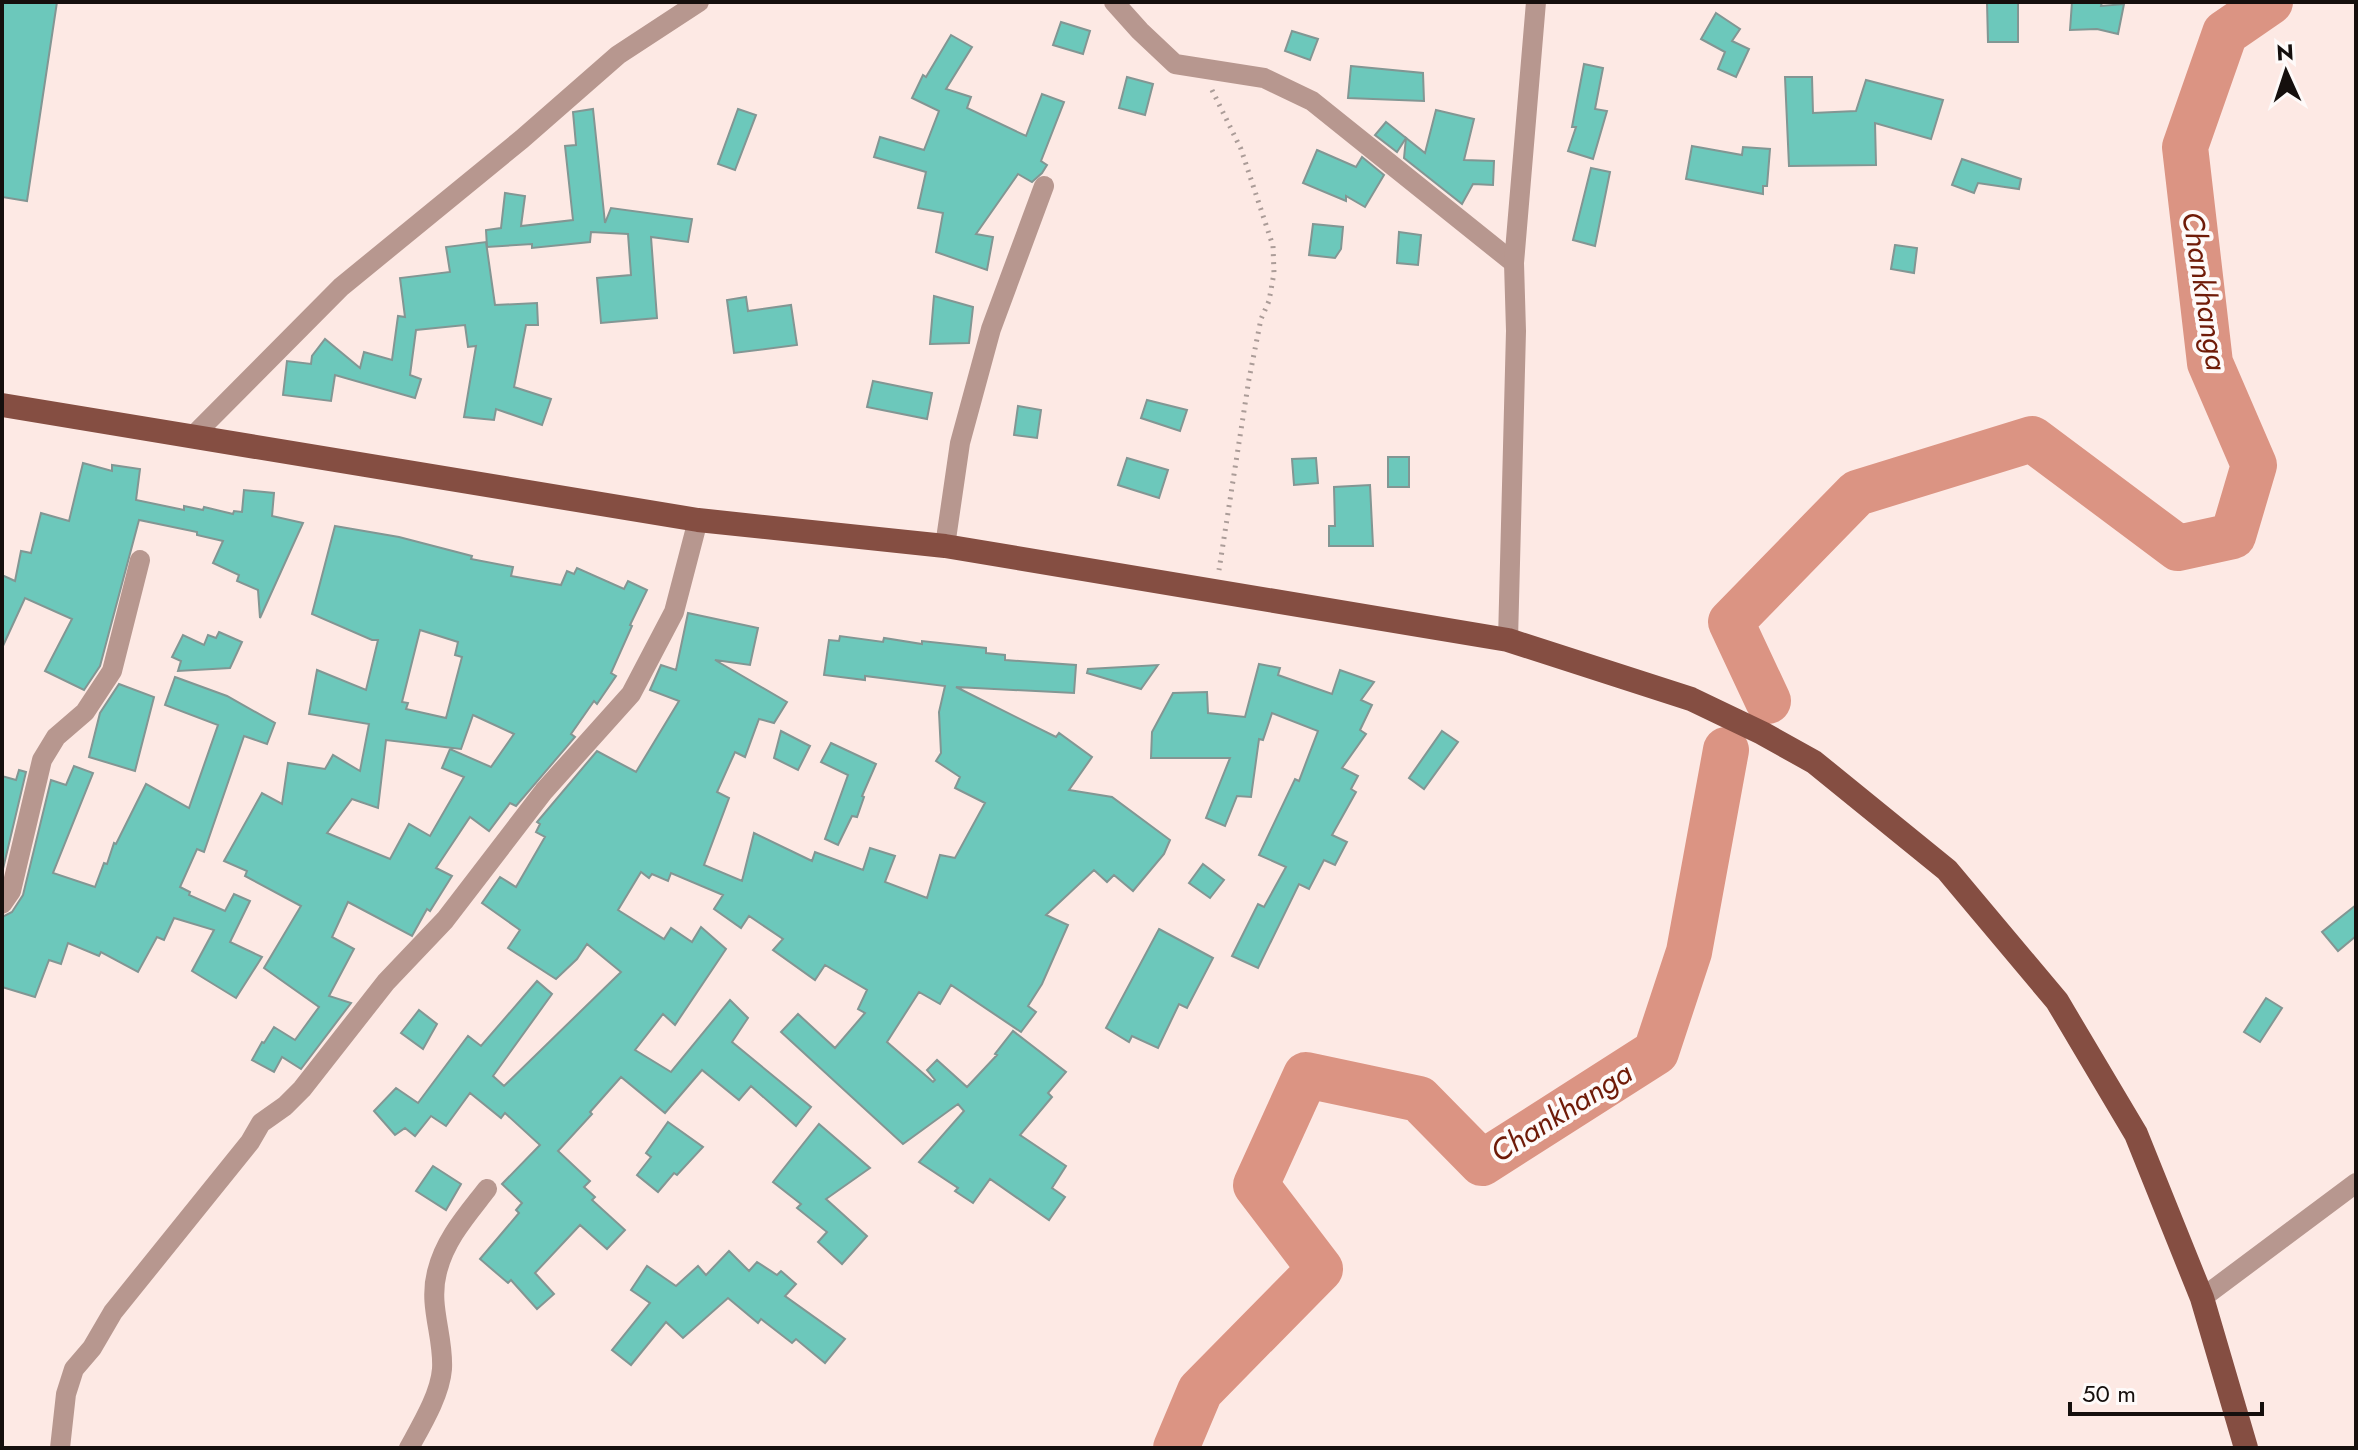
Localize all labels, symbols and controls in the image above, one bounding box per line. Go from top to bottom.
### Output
north arrow [2246,32,2326,112]
text: N [2275,36,2295,68]
water label: Chankhanga [2171,209,2239,374]
water label: Chankhanga [1482,1051,1641,1173]
scale bar [2070,1366,2262,1416]
text: 50 m [2082,1376,2136,1411]

